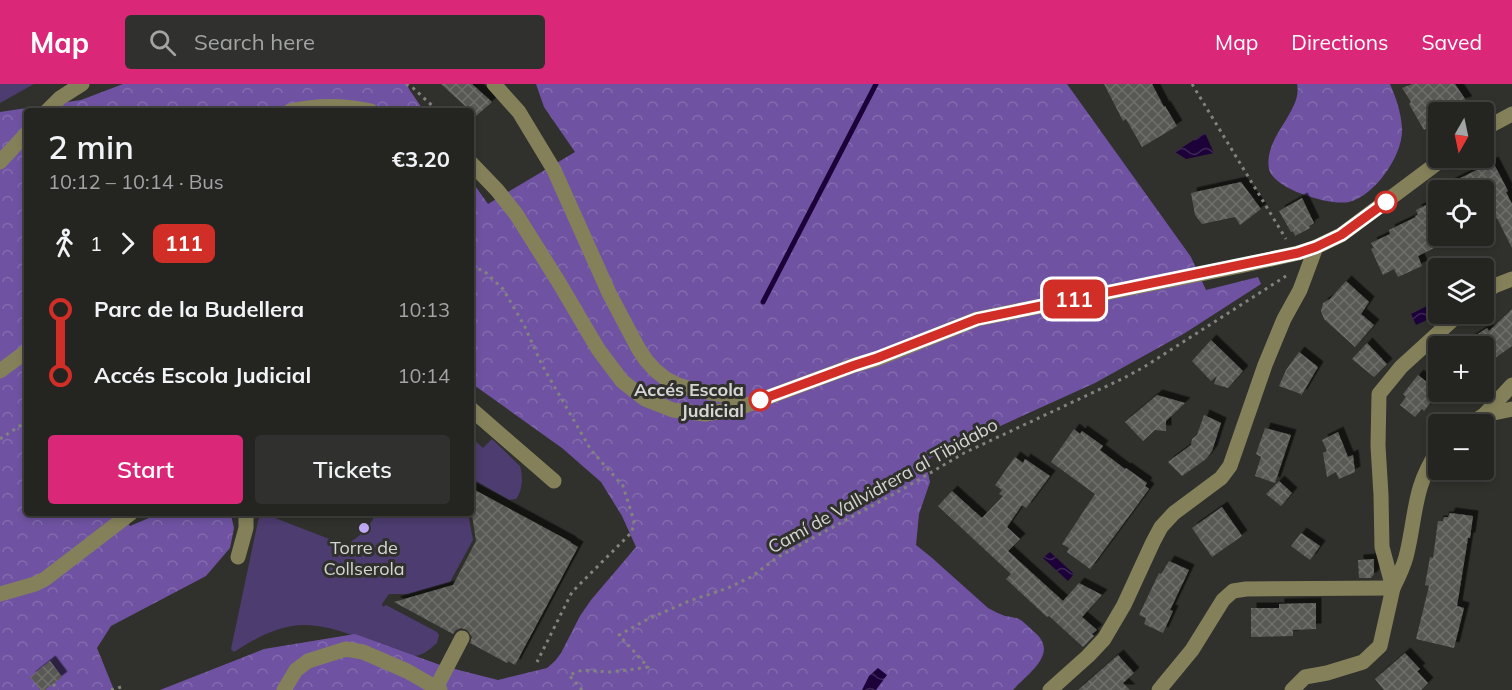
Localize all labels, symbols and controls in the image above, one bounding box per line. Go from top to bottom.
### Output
search box [125,15,545,69]
text: Map [30,25,89,60]
icon: search [146,26,179,59]
text: Search here [194,28,315,56]
text: Map [1215,29,1258,55]
text: Directions [1291,29,1388,55]
text: Saved [1421,29,1482,55]
north arrow [1428,102,1494,168]
map controls [1428,102,1494,480]
text: 2 min [48,126,134,167]
text: €3.20 [392,145,450,173]
text: 10:12 – 10:14 · Bus [48,169,224,194]
button: locate [1428,180,1494,246]
unlabelled marker [1375,191,1397,213]
icon: walk [48,227,81,260]
icon: forward [111,227,144,260]
text: 111 [165,230,203,256]
text: 1 [90,231,102,256]
button: layers [1428,258,1494,324]
line badge: 111 [1040,280,1108,318]
text: 111 [1055,286,1093,312]
text: Parc de la Budellera [94,295,304,323]
text: 10:13 [397,297,450,322]
button: + [1428,336,1494,402]
text: Accés Escola Judicial [94,361,311,389]
text: 10:14 [397,363,450,388]
place label: Accés Escola Judicial [634,378,744,422]
marker: Accés Escola Judicial [749,389,771,411]
street label: Camí de Vallvidrera al Tibidabo [764,413,1002,558]
button: − [1428,414,1494,480]
button: Start [48,435,243,504]
button: Tickets [255,435,450,504]
marker: Torre de Collserola [357,521,371,535]
place label: Torre de Collserola [323,536,405,580]

